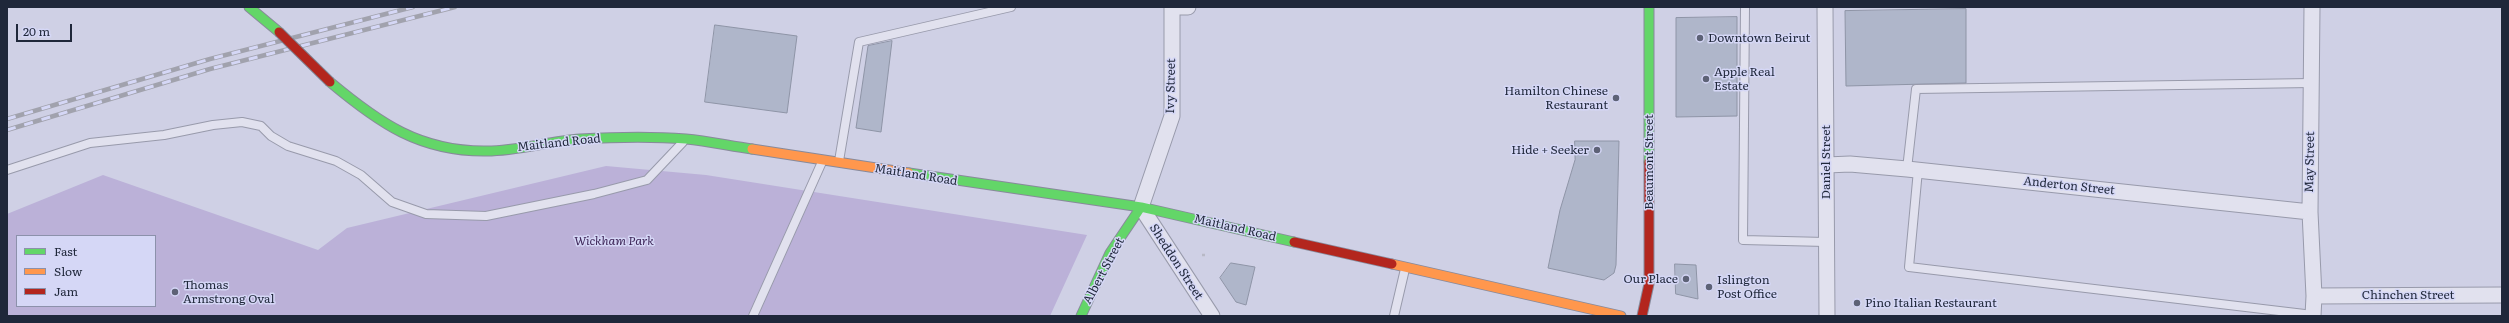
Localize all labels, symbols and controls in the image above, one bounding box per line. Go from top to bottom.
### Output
scale bar [18,16,74,42]
text: 20 m [23,22,50,40]
place label: Downtown Beirut [1708,31,1810,45]
marker: Downtown Beirut [1695,33,1705,43]
street label: Ivy Street [1163,58,1179,114]
place label: Apple Real Estate [1714,65,1775,93]
marker: Apple Real Estate [1701,74,1711,84]
place label: Hamilton Chinese Restaurant [1504,84,1608,112]
marker: Hamilton Chinese Restaurant [1611,93,1621,103]
street label: Beaumont Street [1642,114,1656,210]
street label: Daniel Street [1819,125,1833,199]
street label: Maitland Road [517,131,601,155]
street label: May Street [2302,131,2318,193]
place label: Hide + Seeker [1511,143,1589,157]
marker: Hide + Seeker [1592,145,1602,155]
street label: Maitland Road [873,161,959,189]
street label: Anderton Street [2023,174,2115,198]
street label: Maitland Road [1193,212,1277,244]
street label: Sheddon Street [1146,221,1206,303]
park label: Wickham Park [574,234,654,248]
legend [16,235,156,307]
street label: Albert Street [1080,235,1128,307]
text: Fast [54,242,77,260]
text: Slow [54,262,82,280]
place label: Our Place [1623,272,1678,286]
place label: Islington Post Office [1717,273,1777,301]
marker: Our Place [1681,274,1691,284]
place label: Thomas Armstrong Oval [183,278,275,306]
text: Jam [54,282,78,300]
marker: Islington Post Office [1704,282,1714,292]
marker: Thomas Armstrong Oval [170,287,180,297]
street label: Chinchen Street [2362,288,2454,302]
place label: Pino Italian Restaurant [1865,296,1997,310]
marker: Pino Italian Restaurant [1852,298,1862,308]

